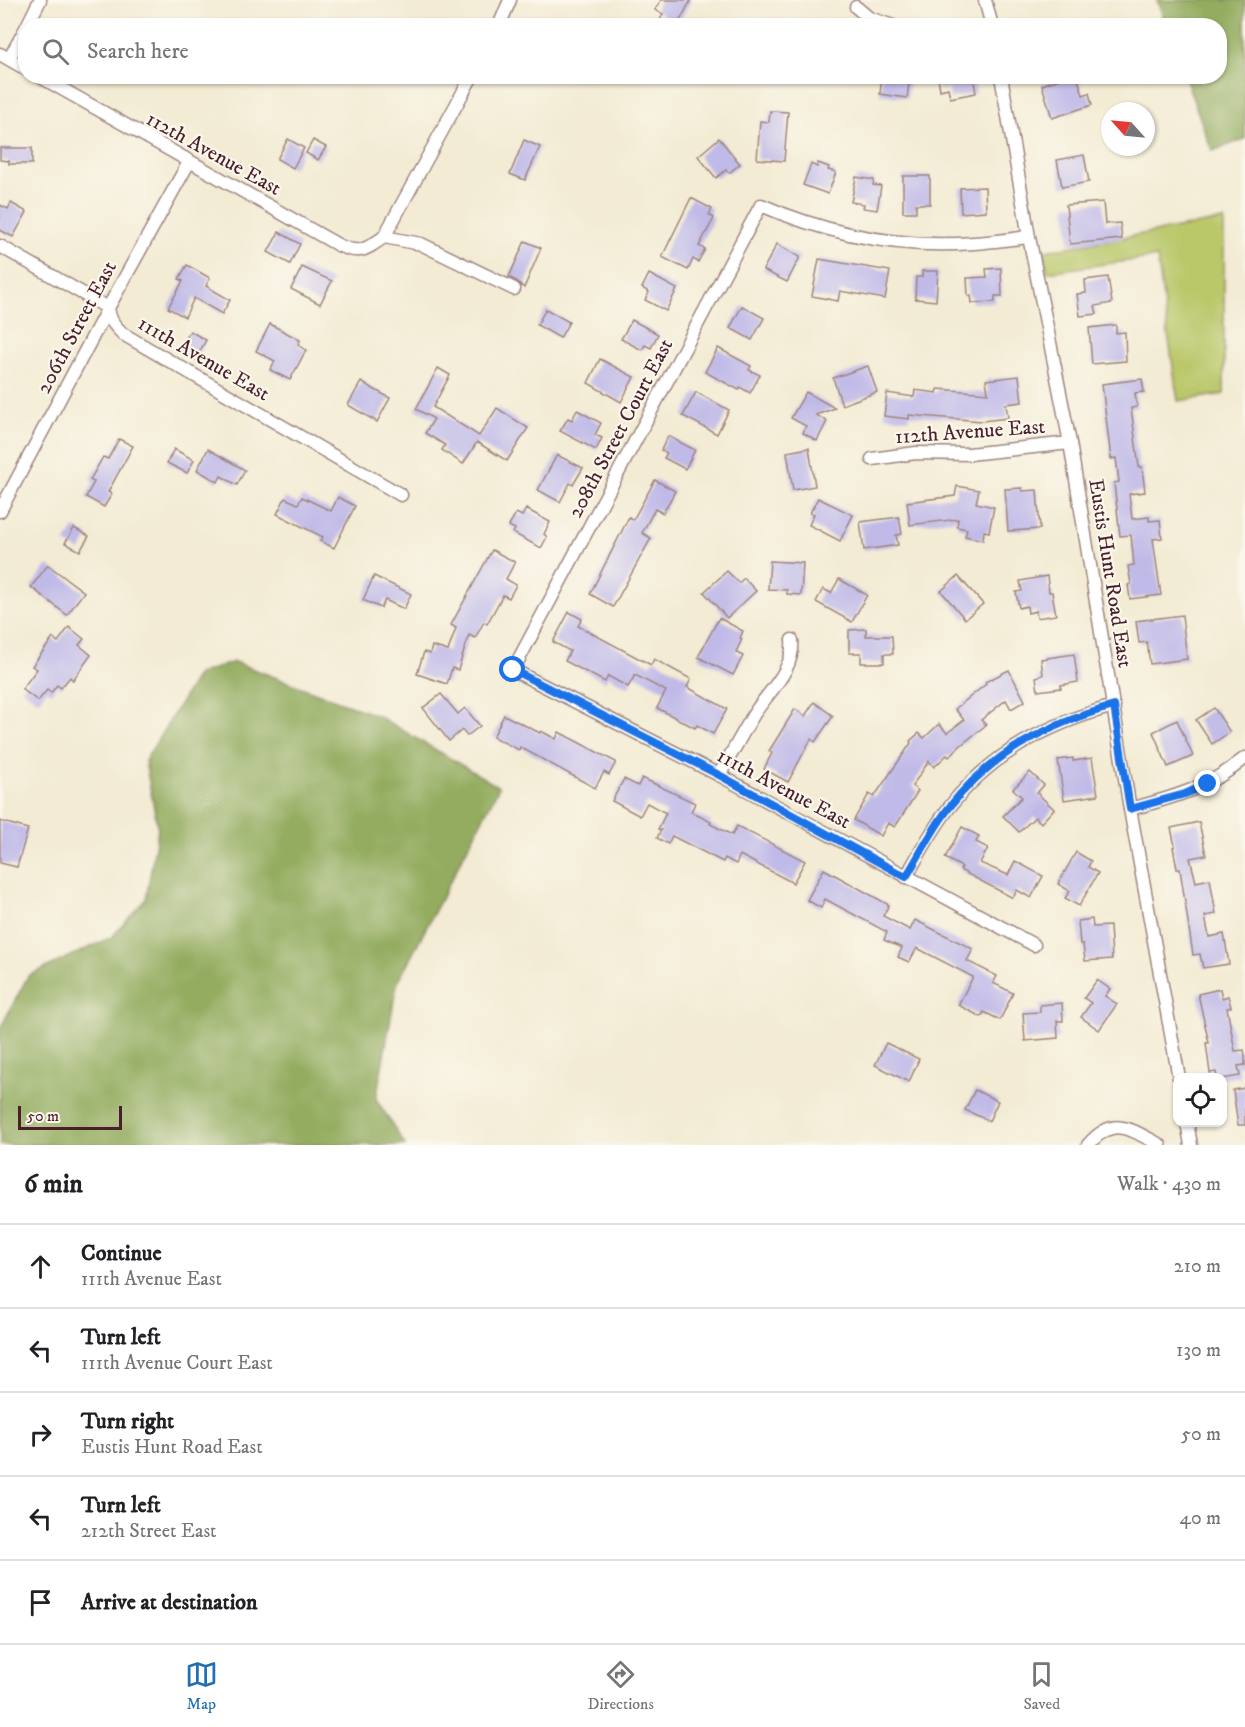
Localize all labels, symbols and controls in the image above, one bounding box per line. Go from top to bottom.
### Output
search box [18,18,1227,84]
icon: search [39,35,72,68]
text: Search here [87,38,189,65]
north arrow [1101,102,1155,156]
street label: 112th Avenue East [141,106,286,202]
street label: 206th Street East [31,256,123,398]
street label: 111th Avenue East [133,311,274,407]
street label: 208th Street Court East [563,334,679,523]
street label: 112th Avenue East [894,414,1046,450]
street label: Eustis Hunt Road East [1082,477,1138,670]
route start [499,656,525,682]
street label: 111th Avenue East [712,743,855,835]
route end [1194,770,1220,796]
map controls [1173,1073,1227,1127]
button: locate [1173,1073,1227,1127]
scale bar [18,1103,122,1130]
text: 50 m [27,1106,59,1126]
text: 6 min [24,1168,83,1201]
text: Walk · 430 m [1117,1172,1221,1197]
text: Continue [81,1240,162,1267]
icon: ahead [24,1250,57,1283]
text: 210 m [1174,1254,1221,1279]
text: 111th Avenue East [81,1267,222,1292]
text: Turn left [81,1324,161,1351]
icon: left [24,1334,57,1367]
text: 130 m [1176,1338,1221,1363]
text: 111th Avenue Court East [81,1351,273,1376]
text: Turn right [81,1408,174,1435]
icon: right [24,1418,57,1451]
text: 50 m [1181,1422,1221,1447]
text: Eustis Hunt Road East [81,1435,263,1460]
text: Turn left [81,1492,161,1519]
icon: left [24,1502,57,1535]
text: 40 m [1179,1506,1221,1531]
text: 212th Street East [81,1519,217,1544]
icon: arrive [24,1586,57,1619]
text: Arrive at destination [81,1589,258,1616]
tab: Map [185,1658,218,1714]
tab: Directions [587,1658,654,1714]
tab: Saved [1023,1658,1060,1714]

